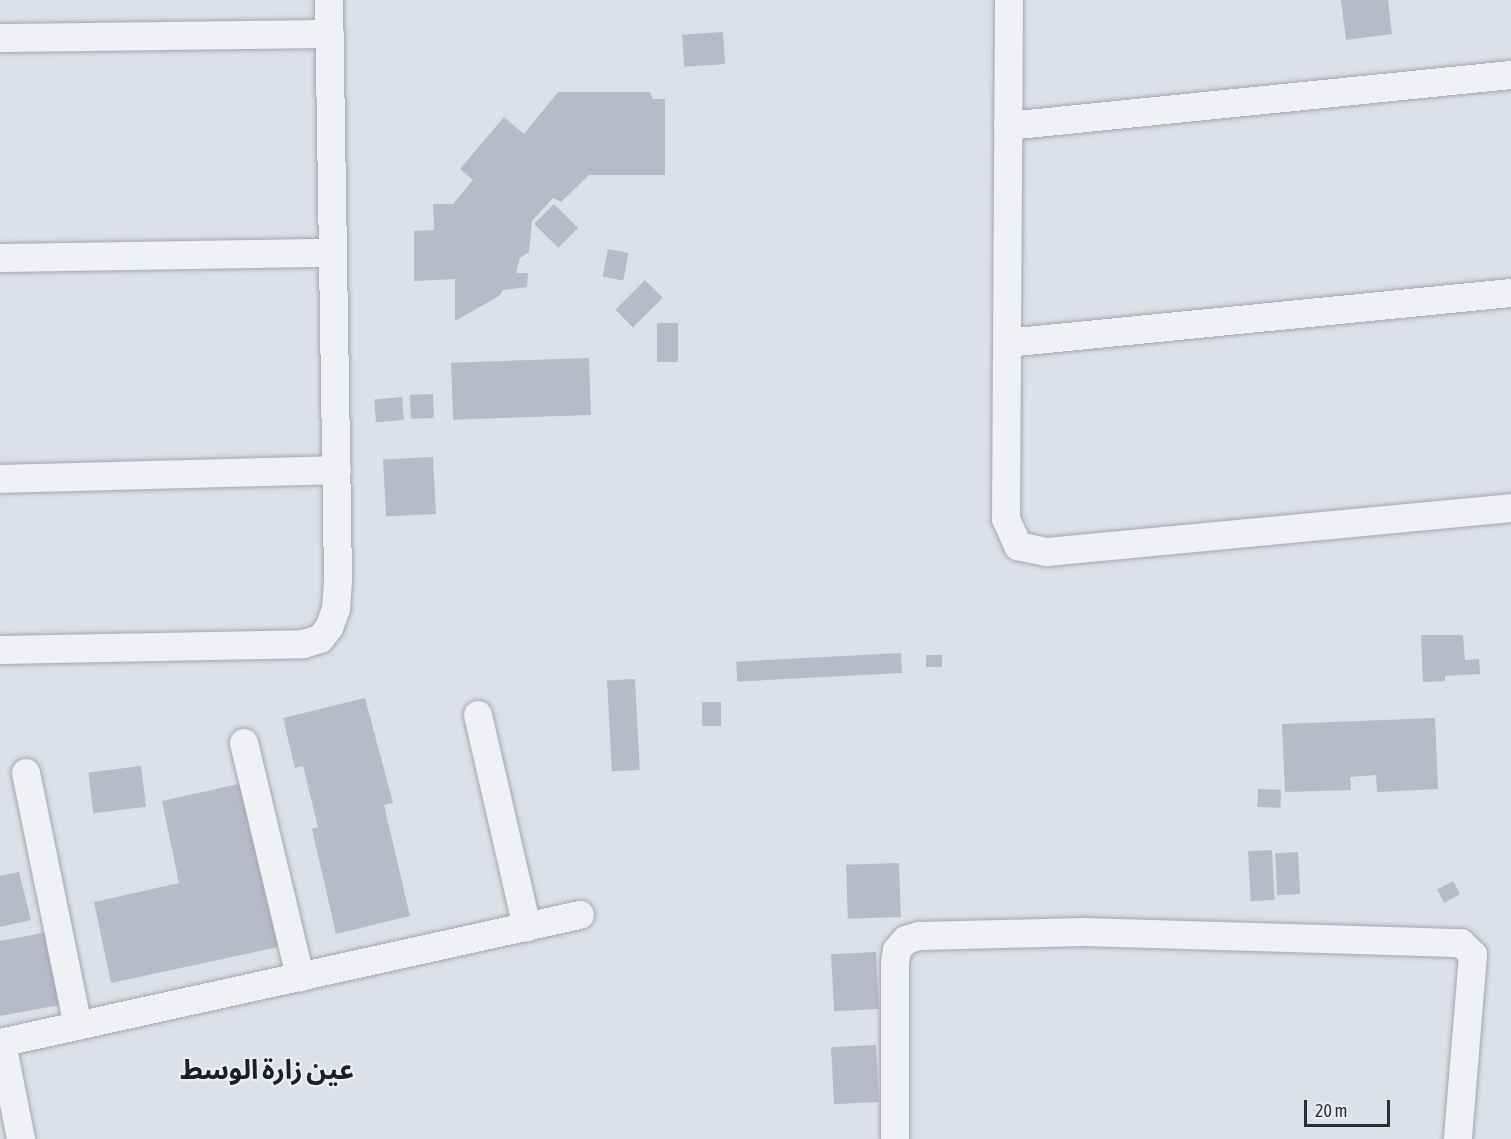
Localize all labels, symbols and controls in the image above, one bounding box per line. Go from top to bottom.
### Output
district label: عين زارة الوسط [180,1054,354,1086]
scale bar [1307,1088,1392,1126]
text: 20 m [1315,1100,1347,1121]

